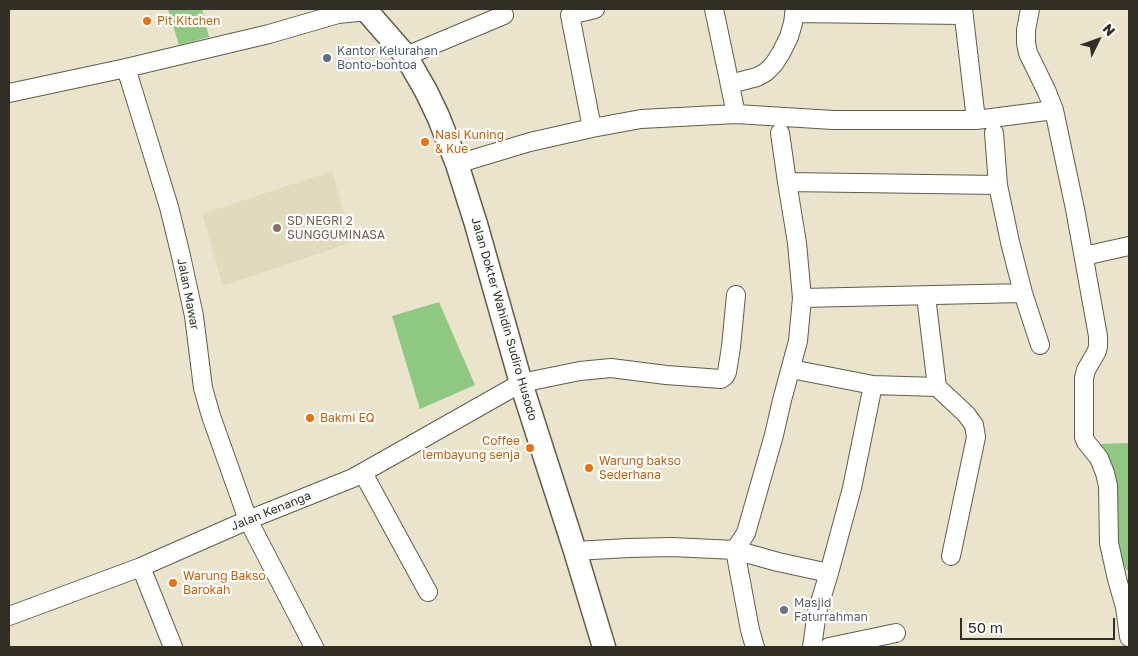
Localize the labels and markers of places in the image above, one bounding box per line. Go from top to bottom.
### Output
place label: Pit Kitchen [157,14,220,28]
marker: Pit Kitchen [141,15,153,27]
place label: Kantor Kelurahan Bonto-bontoa [337,44,438,72]
marker: Kantor Kelurahan Bonto-bontoa [321,52,333,64]
place label: Nasi Kuning & Kue [435,128,504,156]
marker: Nasi Kuning & Kue [419,136,431,148]
place label: SD NEGRI 2 SUNGGUMINASA [287,214,385,242]
marker: SD NEGRI 2 SUNGGUMINASA [271,222,283,234]
place label: Bakmi EQ [320,411,375,425]
marker: Bakmi EQ [304,412,316,424]
place label: Coffee lembayung senja [422,434,520,462]
marker: Coffee lembayung senja [524,442,536,454]
place label: Warung bakso Sederhana [599,454,681,482]
marker: Warung bakso Sederhana [583,462,595,474]
place label: Warung Bakso Barokah [183,569,266,597]
marker: Warung Bakso Barokah [167,577,179,589]
place label: Masjid Faturrahman [794,596,868,624]
marker: Masjid Faturrahman [778,604,790,616]

